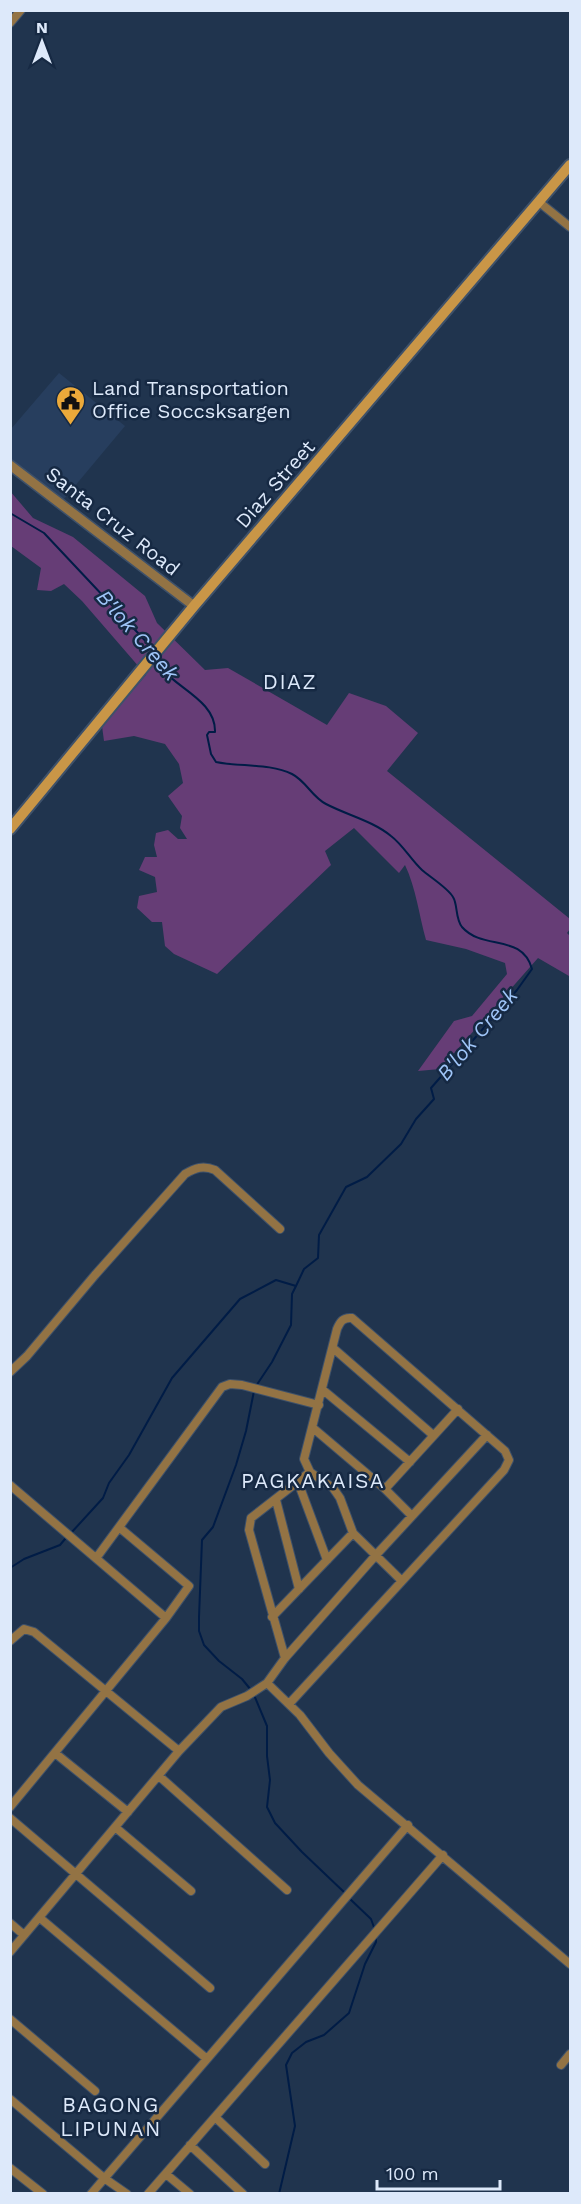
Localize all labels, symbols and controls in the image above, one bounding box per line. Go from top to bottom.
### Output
north arrow [12,12,72,72]
text: N [36,18,48,37]
place label: Land Transportation Office Soccsksargen [92,376,291,423]
public building icon: Land Transportation Office Soccsksargen [55,384,87,426]
street label: Diaz Street [230,435,320,533]
street label: Santa Cruz Road [41,461,185,581]
water label: B'lok Creek [92,584,185,686]
district label: DIAZ [263,669,317,694]
water label: B'lok Creek [431,982,523,1085]
district label: PAGKAKAISA [241,1468,385,1493]
district label: BAGONG LIPUNAN [60,2092,162,2141]
scale bar [377,2153,500,2191]
text: 100 m [386,2163,439,2184]

